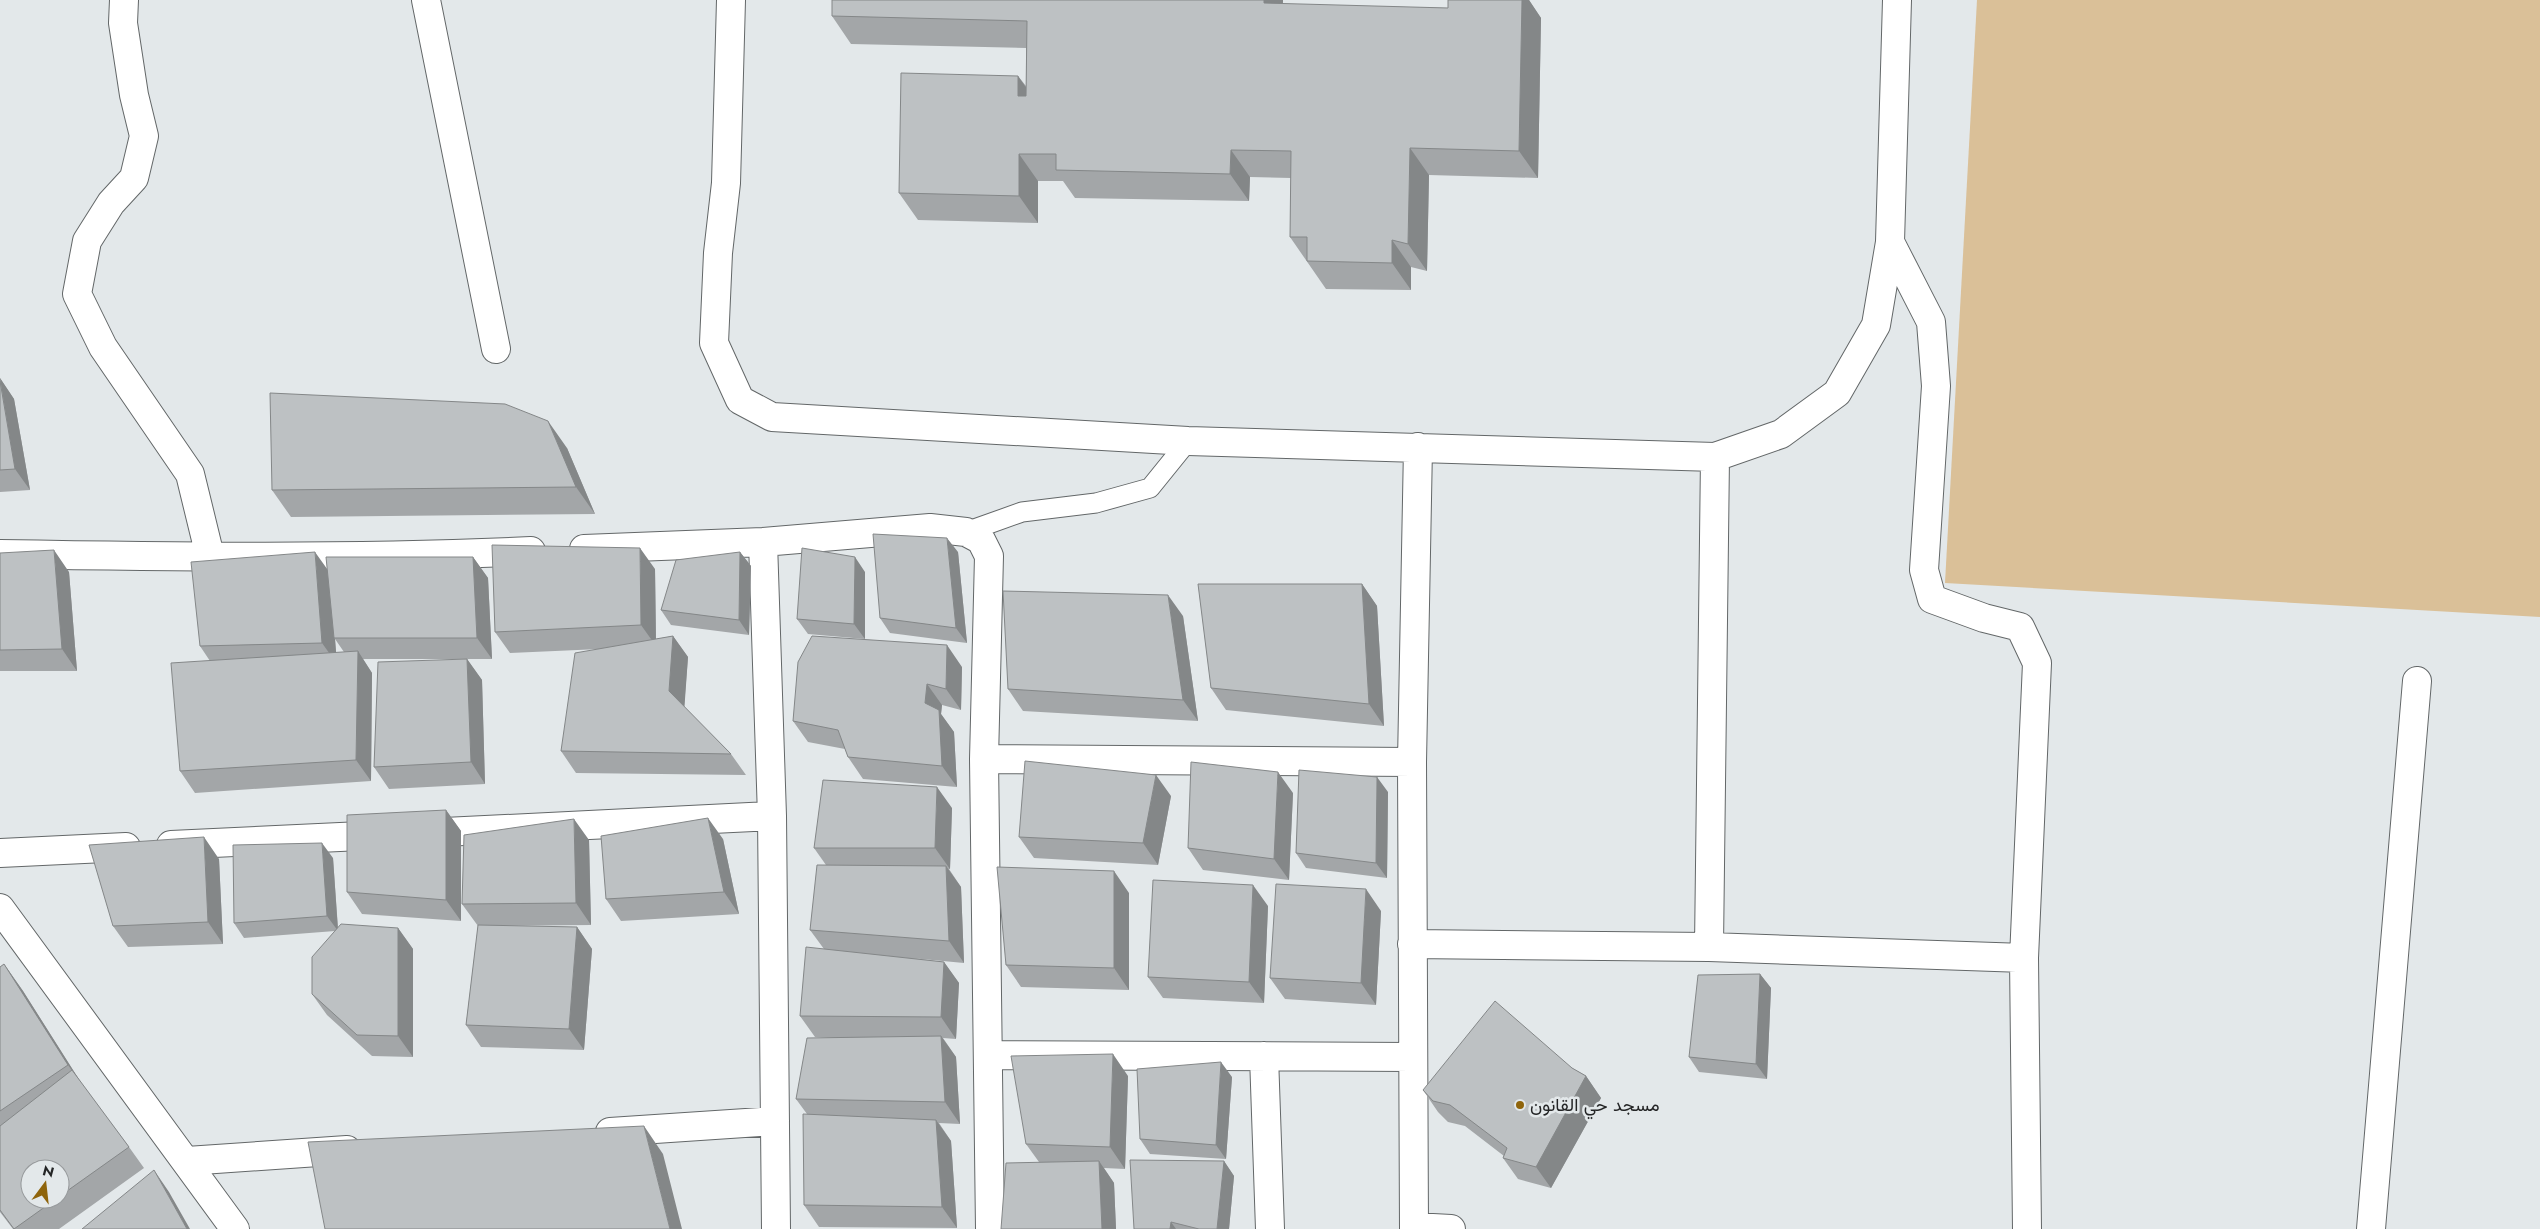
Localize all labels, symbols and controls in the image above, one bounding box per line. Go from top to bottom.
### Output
place label: مسجد حي القانون [1530,1092,1660,1120]
marker: مسجد حي القانون [1514,1099,1526,1111]
north arrow [20,1159,70,1209]
text: N [40,1160,56,1183]

